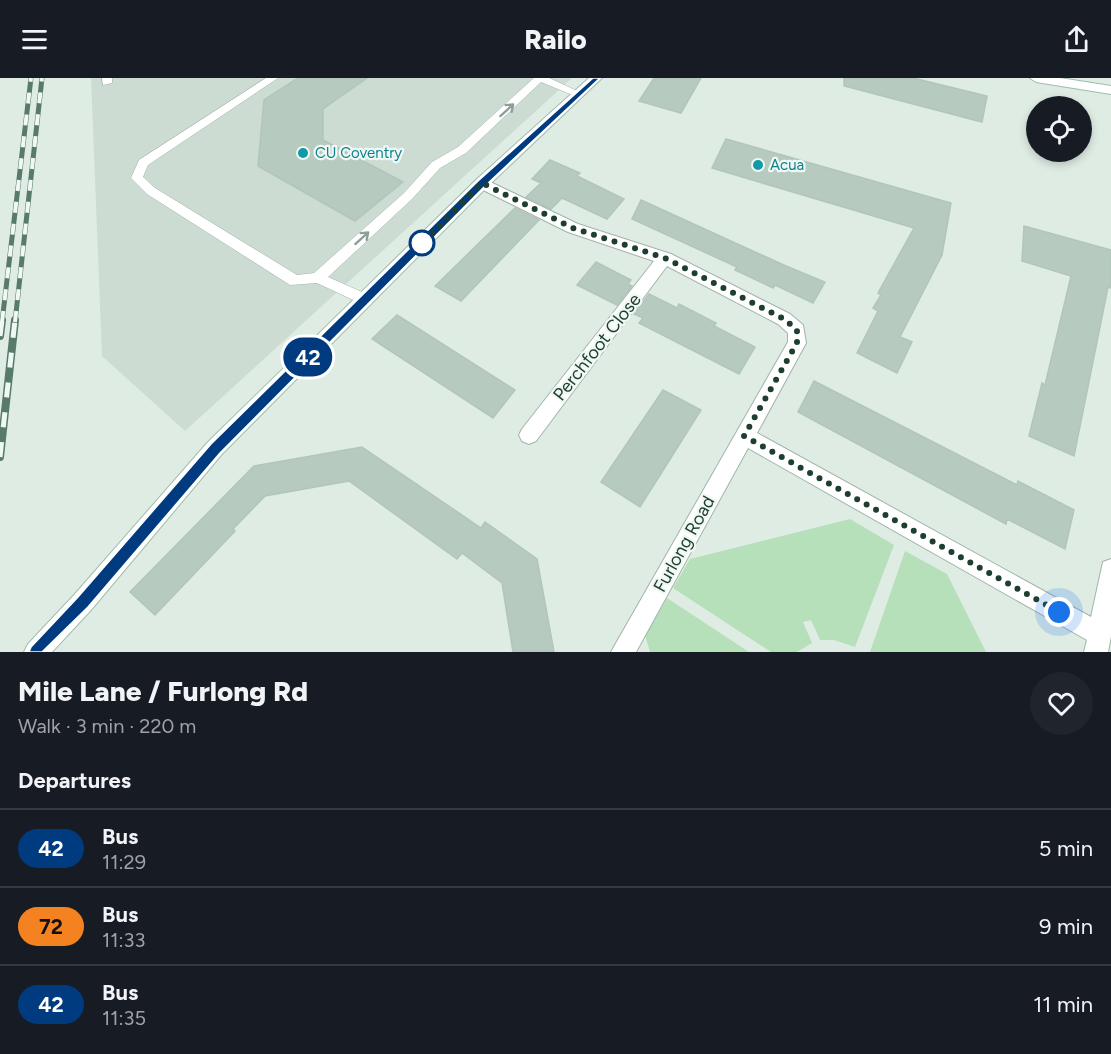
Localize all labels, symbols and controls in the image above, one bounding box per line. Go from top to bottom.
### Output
icon: menu [18,23,51,56]
text: Railo [524,23,587,56]
icon: share [1060,23,1093,56]
map controls [1026,96,1092,162]
button: locate [1026,96,1092,162]
one-way arrow [499,103,514,117]
place label: CU Coventry [315,144,402,162]
marker: CU Coventry [296,146,310,160]
place label: Acua [770,156,804,174]
marker: Acua [751,158,765,172]
unlabelled marker [409,230,435,256]
one-way arrow [354,231,369,245]
street label: Perchfoot Close [548,289,646,405]
line badge: 42 [281,338,335,376]
text: 42 [295,345,321,370]
street label: Furlong Road [649,492,719,596]
your location [1044,597,1074,627]
button: heart [1030,672,1093,735]
text: Mile Lane / Furlong Rd [18,674,308,708]
text: Walk · 3 min · 220 m [18,714,196,738]
text: Departures [18,767,131,794]
text: Bus [102,823,138,850]
text: 5 min [1039,835,1093,862]
text: 42 [38,836,64,861]
text: 11:29 [102,850,146,874]
text: Bus [102,901,138,928]
text: 9 min [1039,913,1093,940]
text: 72 [39,914,63,939]
text: 11:33 [102,928,145,952]
text: Bus [102,979,138,1006]
text: 11 min [1033,991,1093,1018]
text: 42 [38,992,64,1017]
text: 11:35 [102,1006,146,1030]

